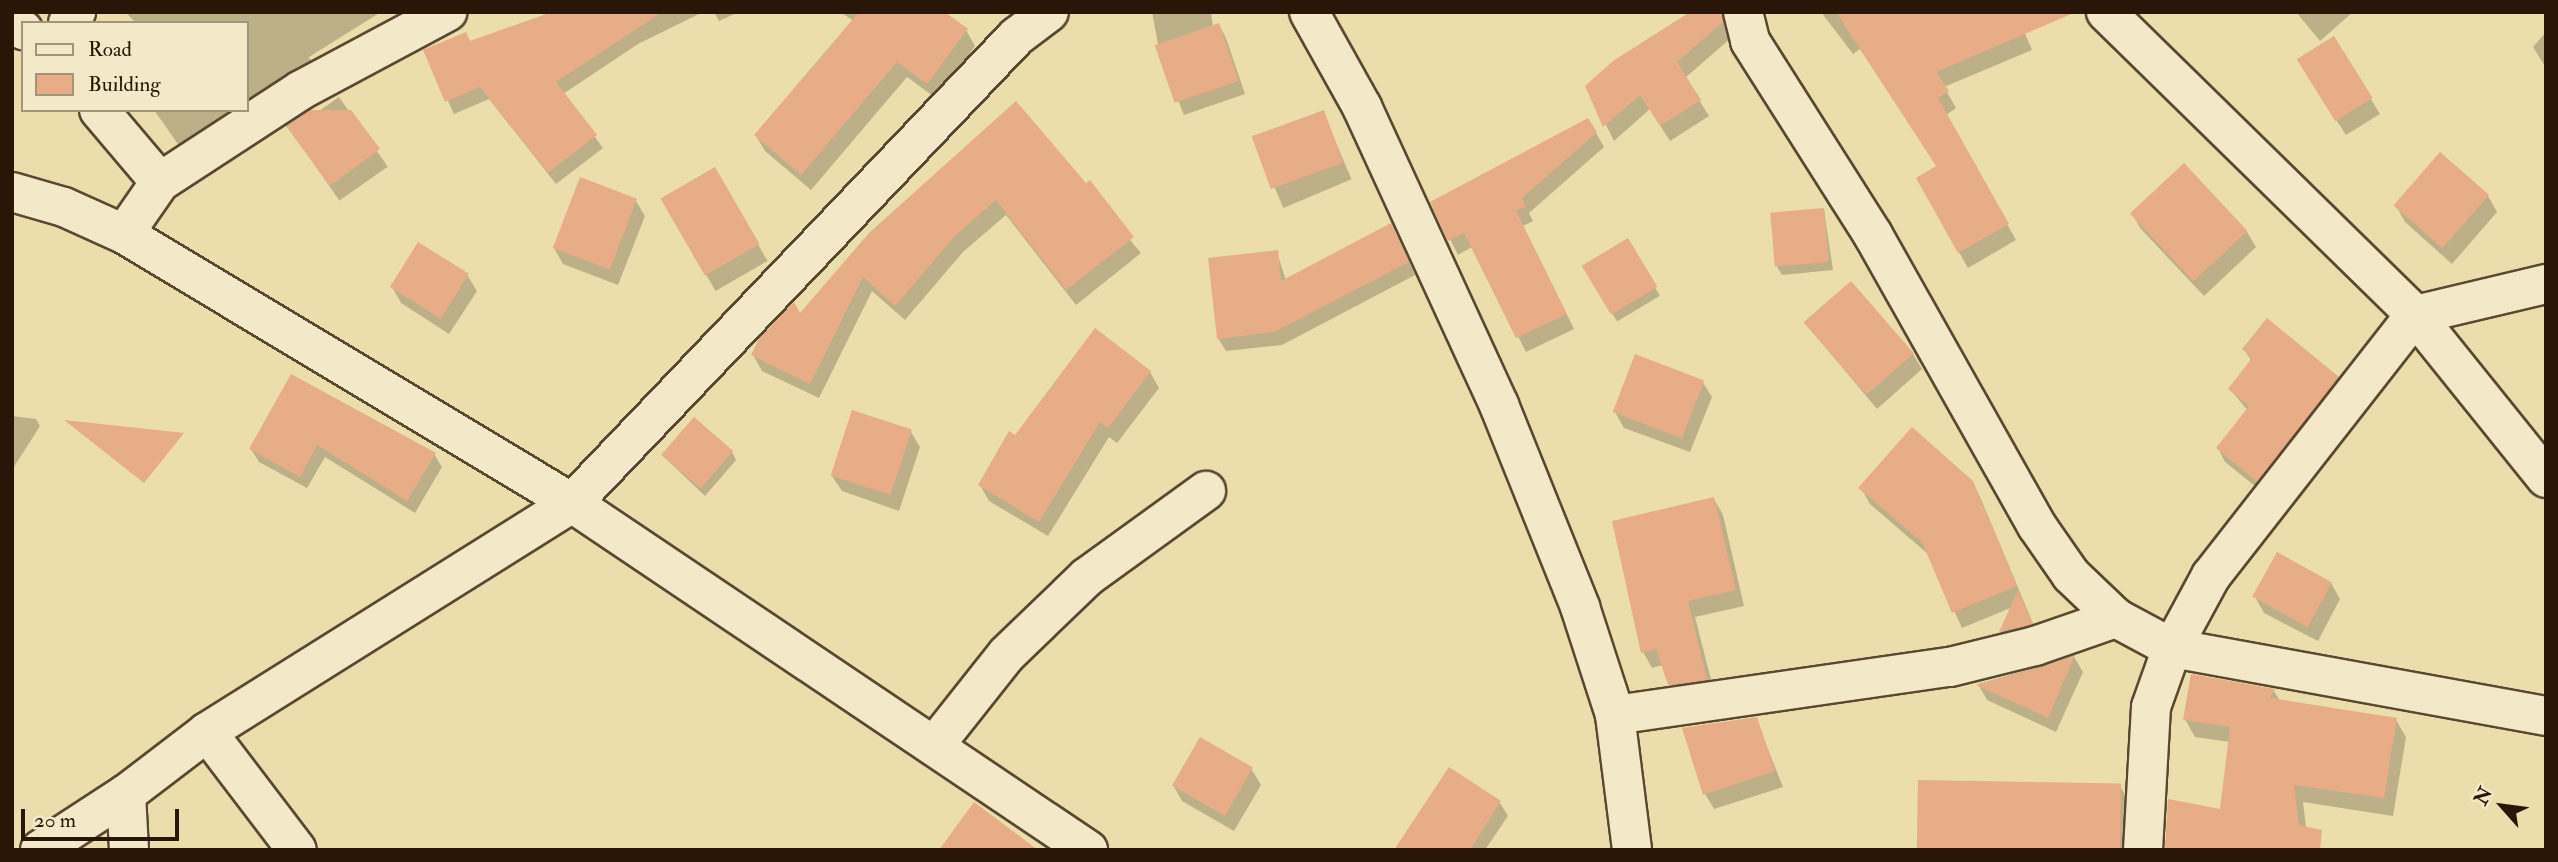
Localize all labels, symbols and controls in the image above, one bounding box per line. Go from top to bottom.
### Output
legend [21,21,248,112]
text: Road [88,36,132,63]
text: Building [88,71,161,98]
north arrow [2467,771,2537,841]
text: N [2469,783,2498,809]
scale bar [24,796,182,840]
text: 20 m [34,807,76,834]

